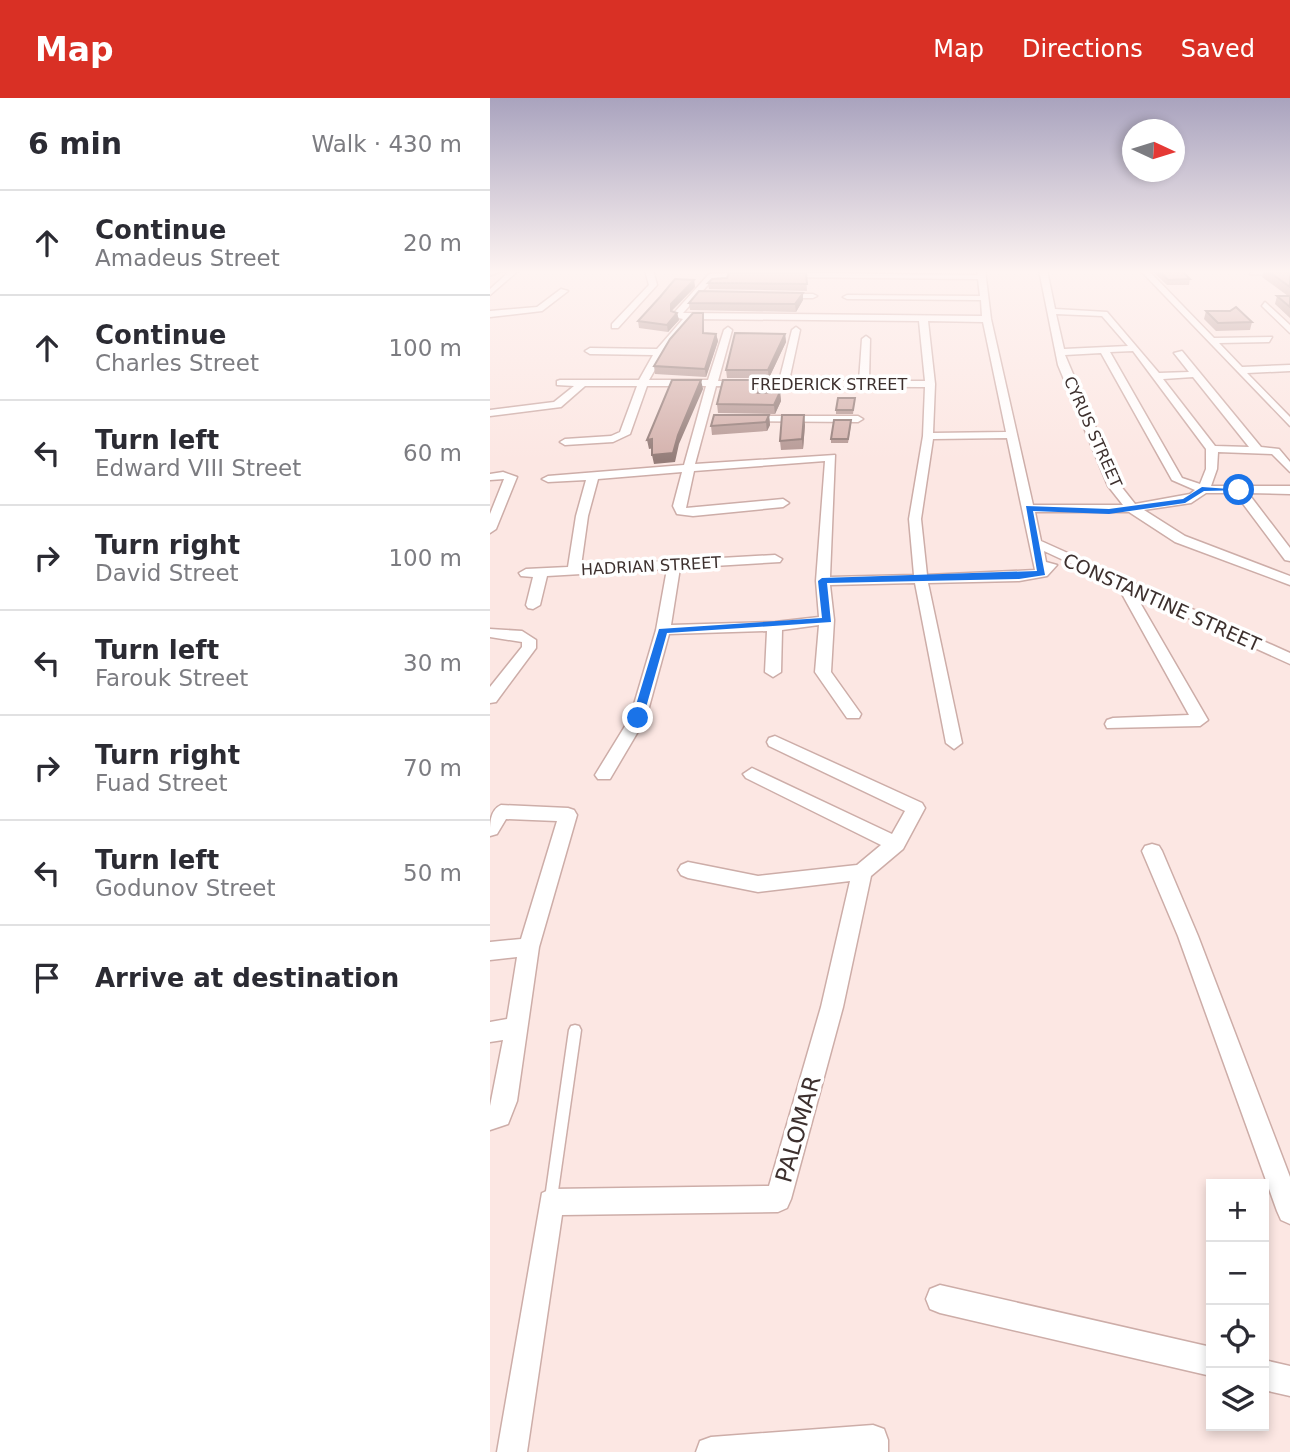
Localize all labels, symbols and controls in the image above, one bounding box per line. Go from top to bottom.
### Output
text: Map [35,30,114,69]
text: Map [933,35,984,63]
text: Directions [1022,35,1143,63]
text: Saved [1181,35,1255,63]
north arrow [1122,119,1185,182]
text: 6 min [28,126,122,161]
text: Walk · 430 m [311,131,462,157]
text: Continue [95,215,226,245]
icon: ahead [28,224,66,262]
text: 20 m [403,230,462,256]
text: Amadeus Street [95,245,280,271]
text: Continue [95,320,226,350]
icon: ahead [28,329,66,367]
text: 100 m [388,335,462,361]
text: Charles Street [95,350,259,376]
street label: CYRUS STREET [1060,373,1126,491]
street label: FREDERICK STREET [751,375,907,394]
text: Turn left [95,425,219,455]
icon: left [28,434,66,472]
text: 60 m [403,440,462,466]
text: Edward VIII Street [95,455,301,481]
route start [1223,474,1254,505]
text: Turn right [95,530,240,560]
icon: right [28,539,66,577]
text: 100 m [388,545,462,571]
street label: CONSTANTINE STREET [1060,548,1264,656]
street label: HADRIAN STREET [581,553,722,579]
text: David Street [95,560,239,586]
text: Turn left [95,635,219,665]
icon: left [28,644,66,682]
text: 30 m [403,650,462,676]
text: Farouk Street [95,665,248,691]
route end [622,702,653,733]
text: Turn right [95,740,240,770]
icon: right [28,749,66,787]
text: 70 m [403,755,462,781]
text: Fuad Street [95,770,227,796]
text: Turn left [95,845,219,875]
icon: left [28,854,66,892]
text: 50 m [403,860,462,886]
text: Godunov Street [95,875,276,901]
icon: arrive [28,959,66,997]
text: Arrive at destination [95,963,399,993]
street label: PALOMAR [770,1073,826,1185]
map controls [1206,1179,1269,1431]
button: + [1206,1179,1269,1242]
button: − [1206,1242,1269,1305]
button: locate [1206,1305,1269,1368]
button: layers [1206,1368,1269,1431]

